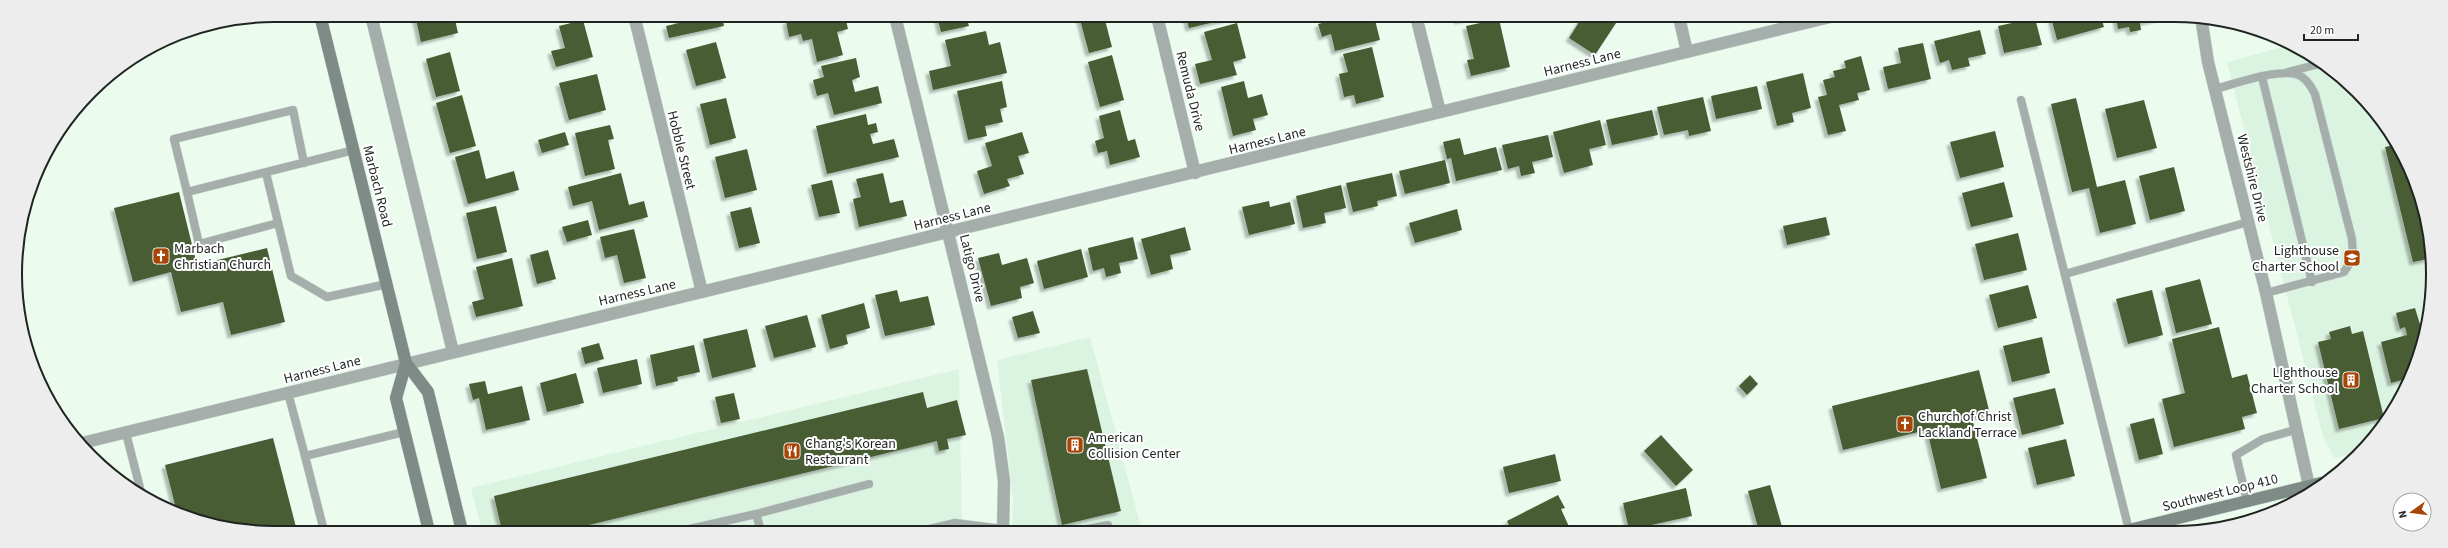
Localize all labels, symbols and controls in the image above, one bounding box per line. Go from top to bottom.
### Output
scale bar [2304,16,2358,42]
text: 20 m [2310,22,2334,39]
street label: Harness Lane [1542,44,1623,82]
street label: Remuda Drive [1170,49,1210,133]
street label: Hobble Street [662,109,701,192]
street label: Harness Lane [1227,122,1308,160]
street label: Westshire Drive [2231,132,2273,224]
street label: Marbach Road [357,143,397,229]
street label: Harness Lane [912,198,993,236]
street label: Latigo Drive [954,232,990,304]
place label: Marbach Christian Church [174,239,271,275]
place label: Lighthouse Charter School [2252,241,2339,277]
church icon: Marbach Christian Church [151,246,171,266]
school or university icon: Lighthouse Charter School [2342,248,2362,268]
street label: Harness Lane [597,274,678,312]
street label: Harness Lane [282,351,363,389]
place label: LIghthouse Charter School [2251,363,2338,399]
building icon: LIghthouse Charter School [2341,370,2361,390]
place label: Church of Christ Lackland Terrace [1918,407,2017,443]
church icon: Church of Christ Lackland Terrace [1895,414,1915,434]
place label: American Collision Center [1088,428,1181,464]
place label: Chang's Korean Restaurant [805,434,896,470]
building icon: American Collision Center [1065,435,1085,455]
restaurant icon: Chang's Korean Restaurant [782,441,802,461]
street label: Southwest Loop 410 [2160,469,2280,517]
north arrow [2392,492,2432,532]
text: N [2395,509,2411,520]

